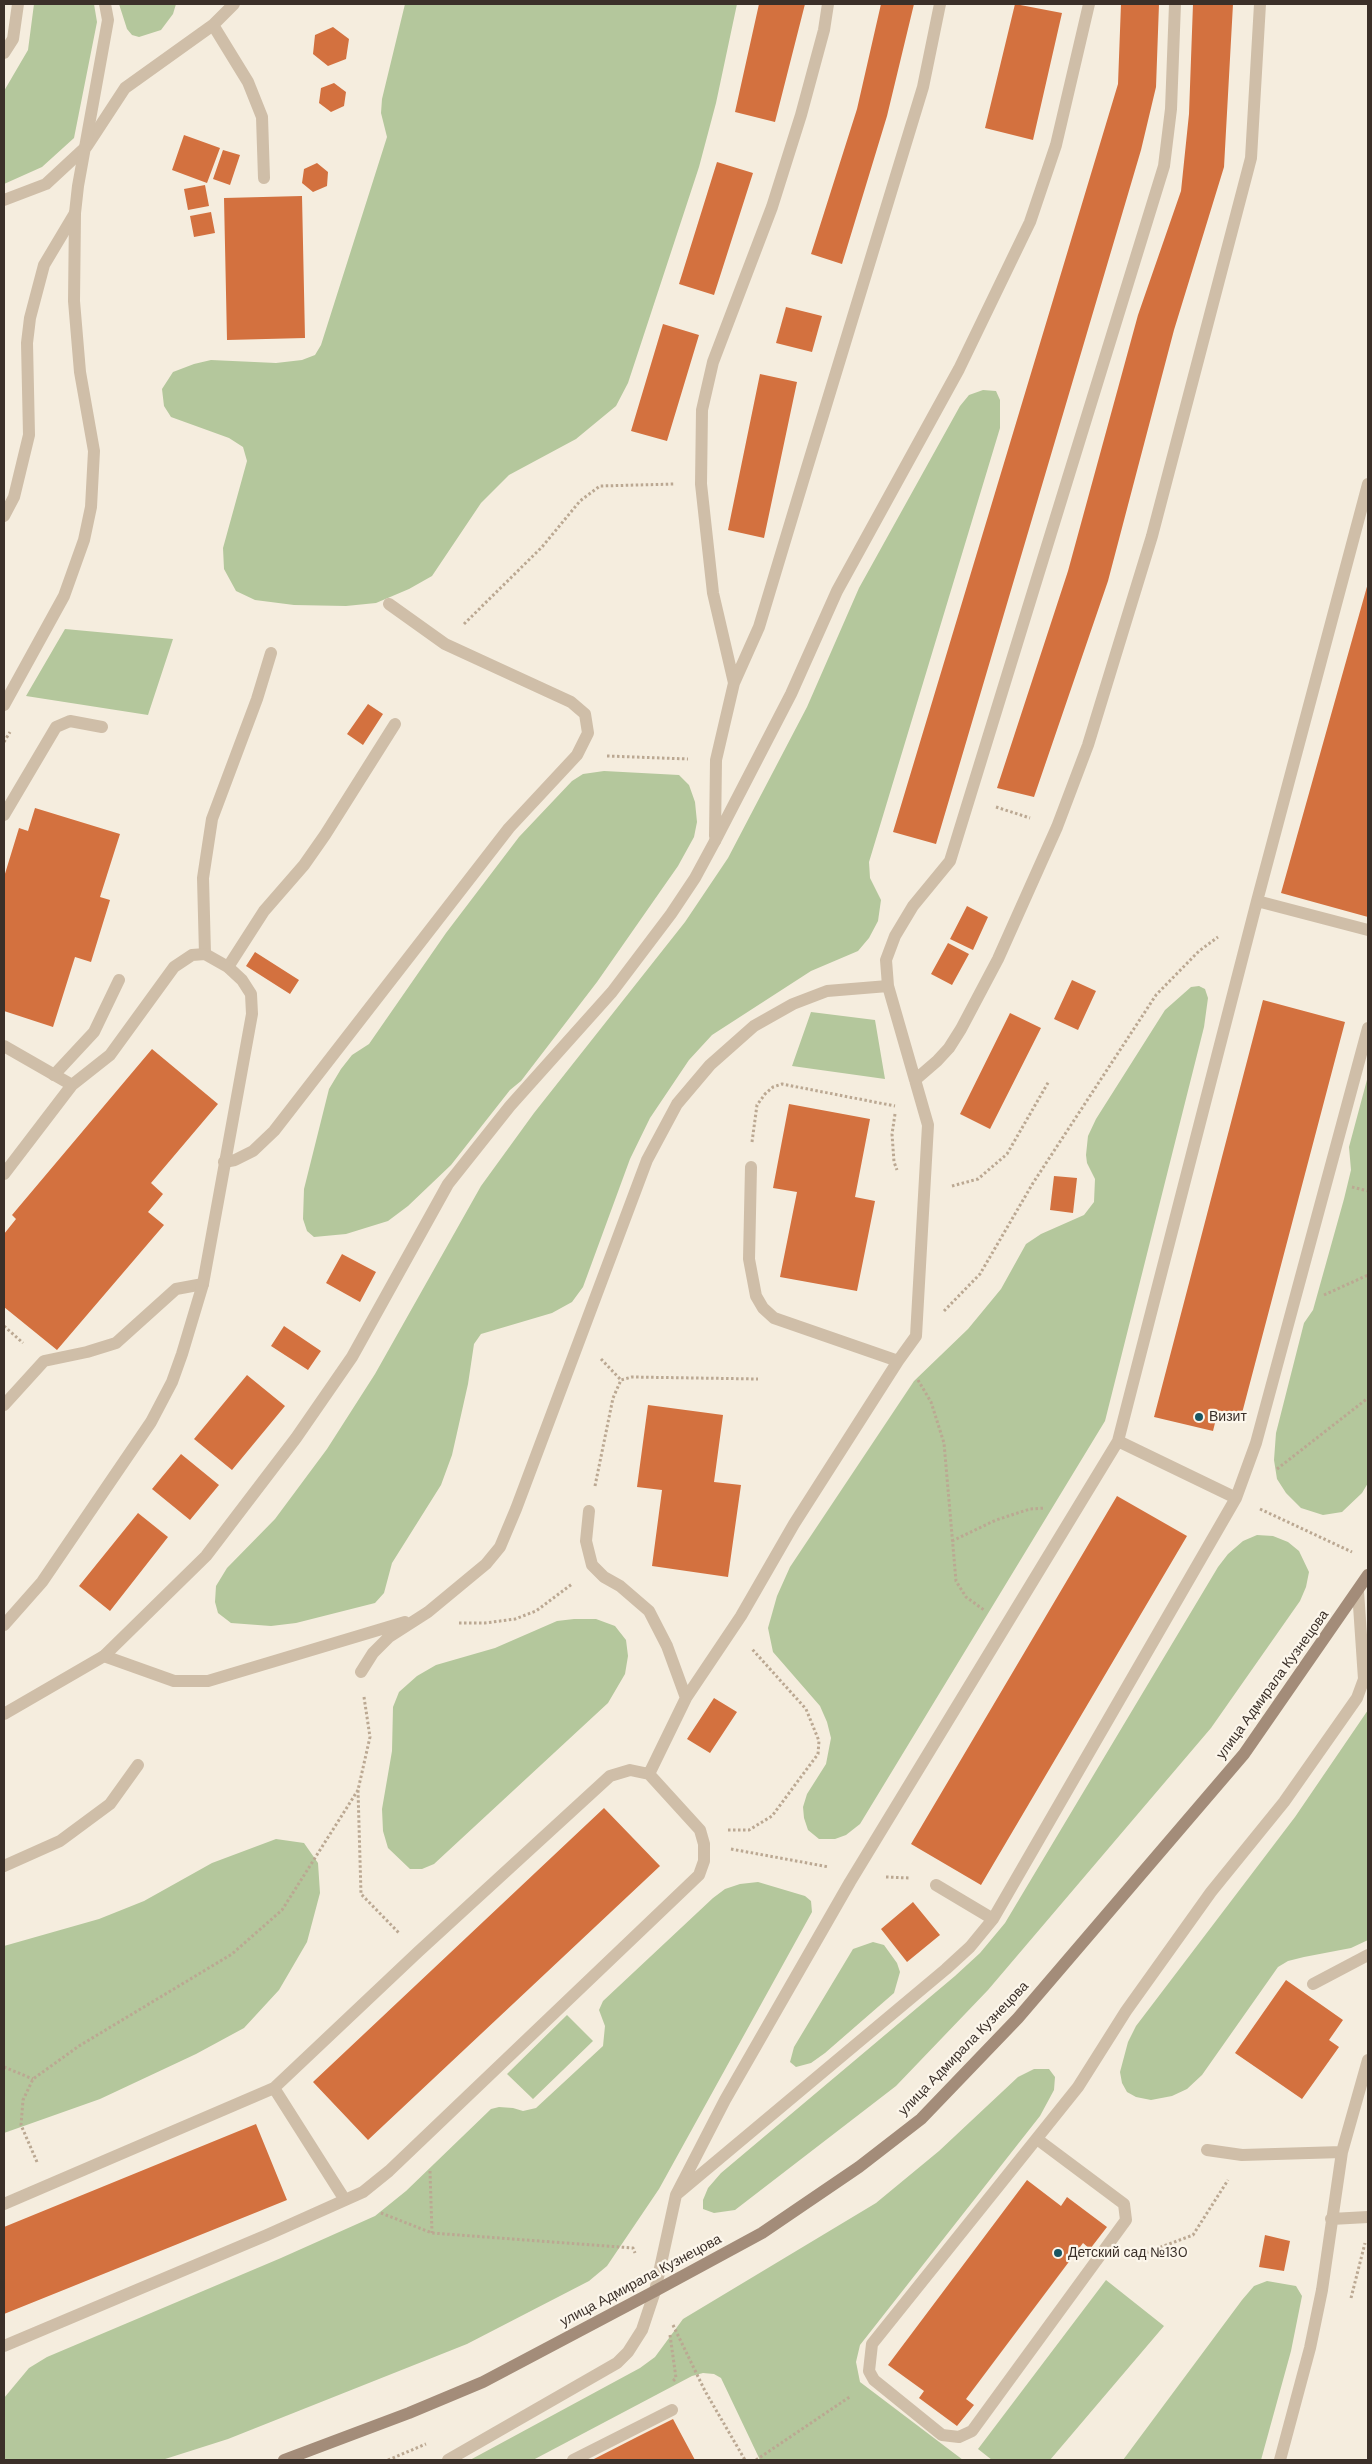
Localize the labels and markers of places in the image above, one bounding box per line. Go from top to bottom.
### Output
place label: Визит [1209,1409,1247,1425]
marker: Визит [1193,1411,1205,1423]
place label: Детский сад №130 [1068,2245,1187,2261]
marker: Детский сад №130 [1052,2247,1064,2259]

